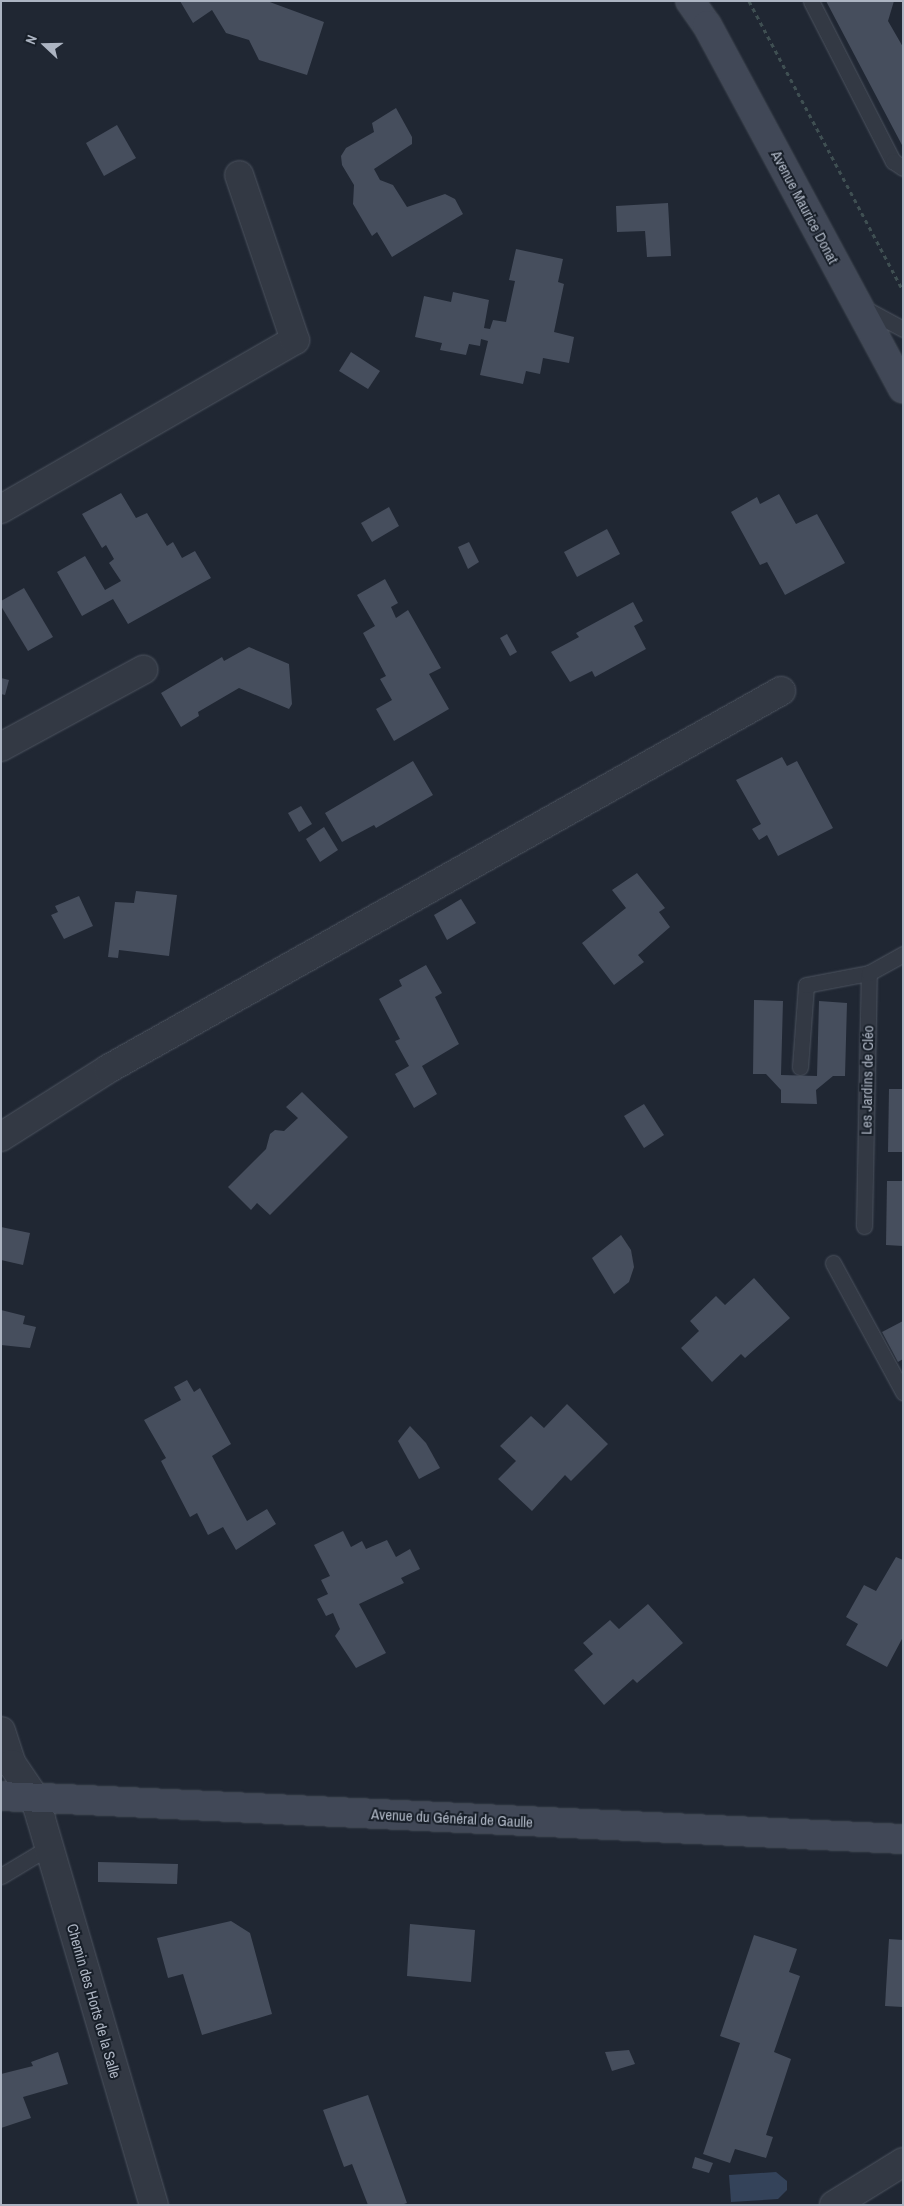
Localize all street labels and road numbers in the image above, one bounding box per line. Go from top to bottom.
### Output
street label: Avenue Maurice Donat [768,147,842,267]
street label: Les Jardins de Cléo [857,1025,877,1135]
street label: Avenue du Général de Gaulle [371,1805,533,1831]
street label: Chemin des Horts de la Salle [63,1922,125,2080]

